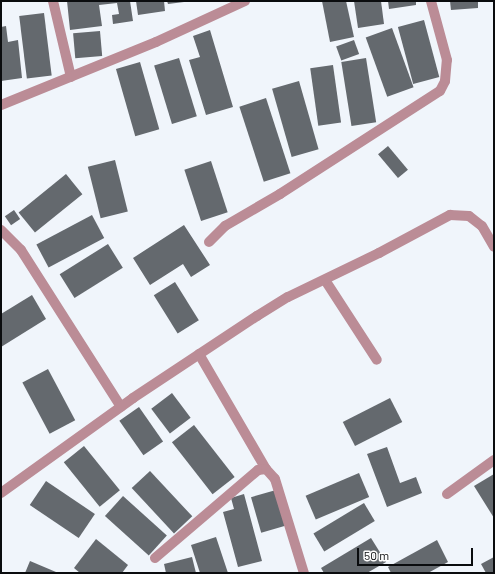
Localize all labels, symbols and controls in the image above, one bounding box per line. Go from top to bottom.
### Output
scale bar [359,540,475,566]
text: 50 m [364,548,389,562]

